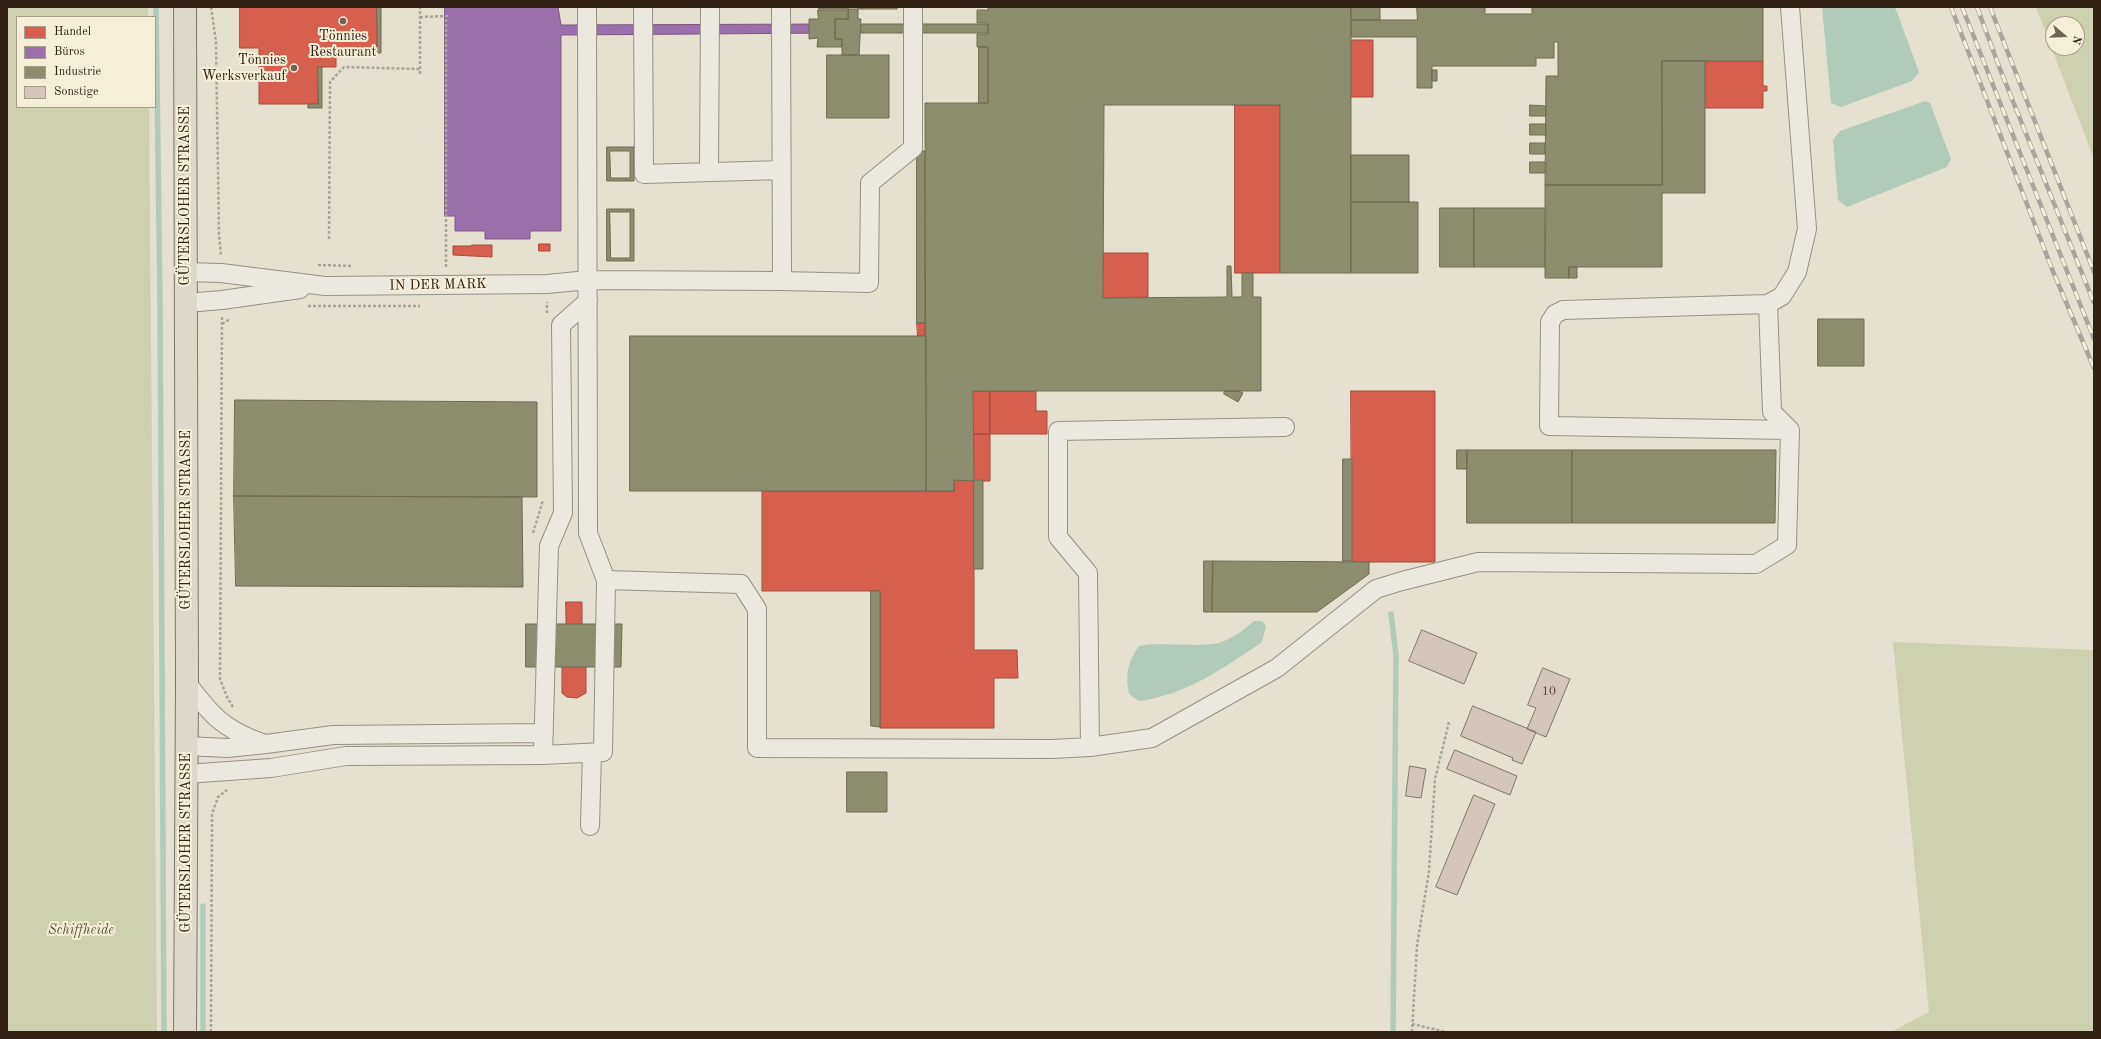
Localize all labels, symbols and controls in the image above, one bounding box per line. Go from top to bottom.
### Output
legend [16,16,156,108]
marker: Tönnies Restaurant [338,16,348,26]
north arrow [2045,16,2085,56]
text: Handel [54,26,91,38]
place label: Tönnies Restaurant [310,28,376,60]
text: N [2069,34,2082,46]
text: Büros [54,46,85,58]
place label: Tönnies Werksverkauf [202,52,286,84]
marker: Tönnies Werksverkauf [289,63,299,73]
text: Industrie [54,66,101,78]
text: Sonstige [54,86,99,98]
street label: GÜTERSLOHER STRASSE [177,106,193,286]
street label: IN DER MARK [389,276,487,294]
street label: GÜTERSLOHER STRASSE [178,430,194,610]
house number: 10 [1542,685,1556,699]
street label: GÜTERSLOHER STRASSE [178,753,194,933]
park label: Schiffheide [48,922,114,938]

